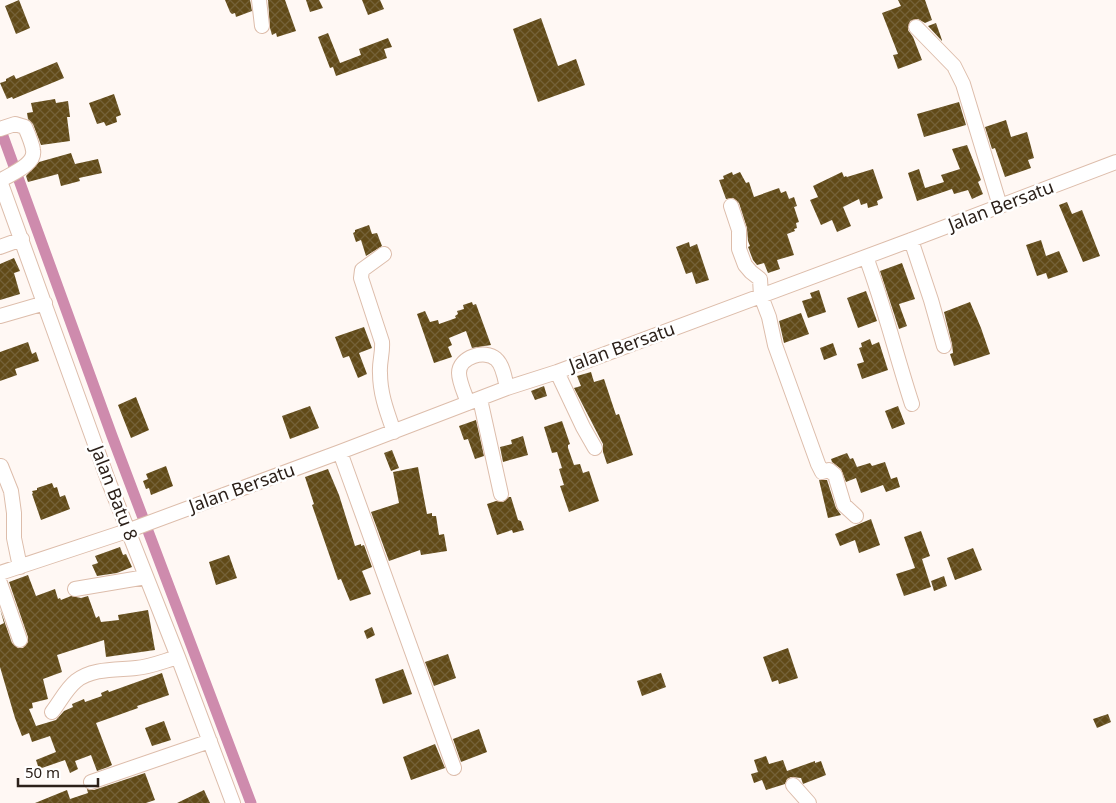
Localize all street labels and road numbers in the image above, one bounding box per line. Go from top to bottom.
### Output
street label: Jalan Bersatu [943,174,1057,237]
street label: Jalan Bersatu [563,316,678,377]
street label: Jalan Batu 8 [85,440,144,544]
street label: Jalan Bersatu [183,457,298,518]

